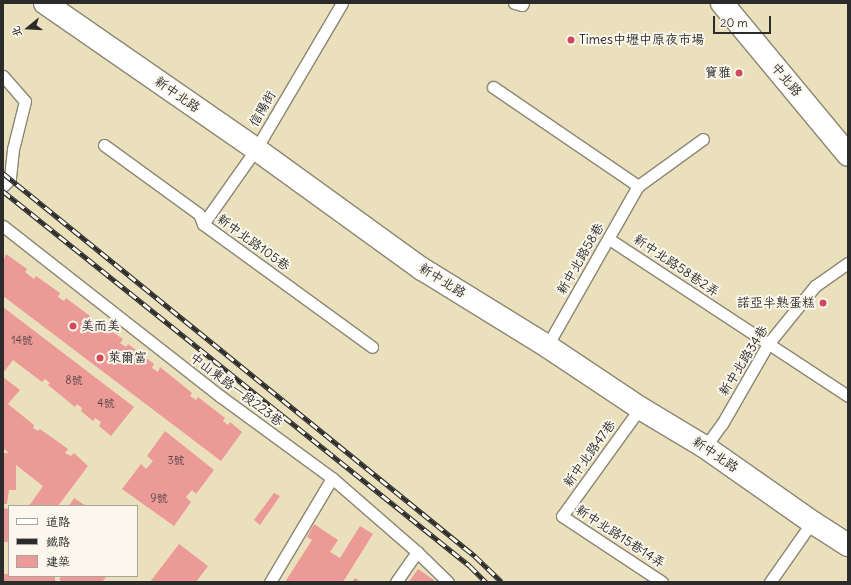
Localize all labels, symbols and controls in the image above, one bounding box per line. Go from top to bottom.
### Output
north arrow [8,8,48,48]
scale bar [715,8,773,34]
text: 20 m [720,15,748,30]
text: 北 [8,24,25,39]
place label: Times中壢中原夜市場 [579,32,704,48]
marker: Times中壢中原夜市場 [566,35,576,45]
street label: 中北路 [767,60,805,100]
place label: 寶雅 [705,65,731,81]
marker: 寶雅 [734,68,744,78]
street label: 新中北路 [151,74,203,116]
street label: 信陽街 [246,88,280,130]
street label: 新中北路105巷 [214,211,292,275]
street label: 新中北路58巷 [554,220,608,298]
street label: 新中北路58巷2弄 [630,232,722,300]
street label: 新中北路 [416,261,468,301]
place label: 諾亞半熟蛋糕 [737,295,815,311]
marker: 諾亞半熟蛋糕 [818,298,828,308]
place label: 美而美 [81,318,120,334]
marker: 美而美 [68,321,78,331]
street label: 新中北路34巷 [716,323,772,399]
house number: 14號 [11,333,33,347]
place label: 萊爾富 [108,350,147,366]
street label: 中山東路一段223巷 [186,350,286,430]
marker: 萊爾富 [95,353,105,363]
house number: 8號 [65,373,83,387]
house number: 4號 [97,396,115,410]
street label: 新中北路47巷 [561,418,619,490]
street label: 新中北路 [689,434,741,476]
house number: 3號 [167,453,185,467]
house number: 9號 [150,491,168,505]
street label: 新中北路15巷14弄 [572,502,668,572]
legend [8,505,138,577]
text: 道路 [46,514,70,529]
text: 鐵路 [46,534,70,549]
text: 建築 [46,554,70,569]

